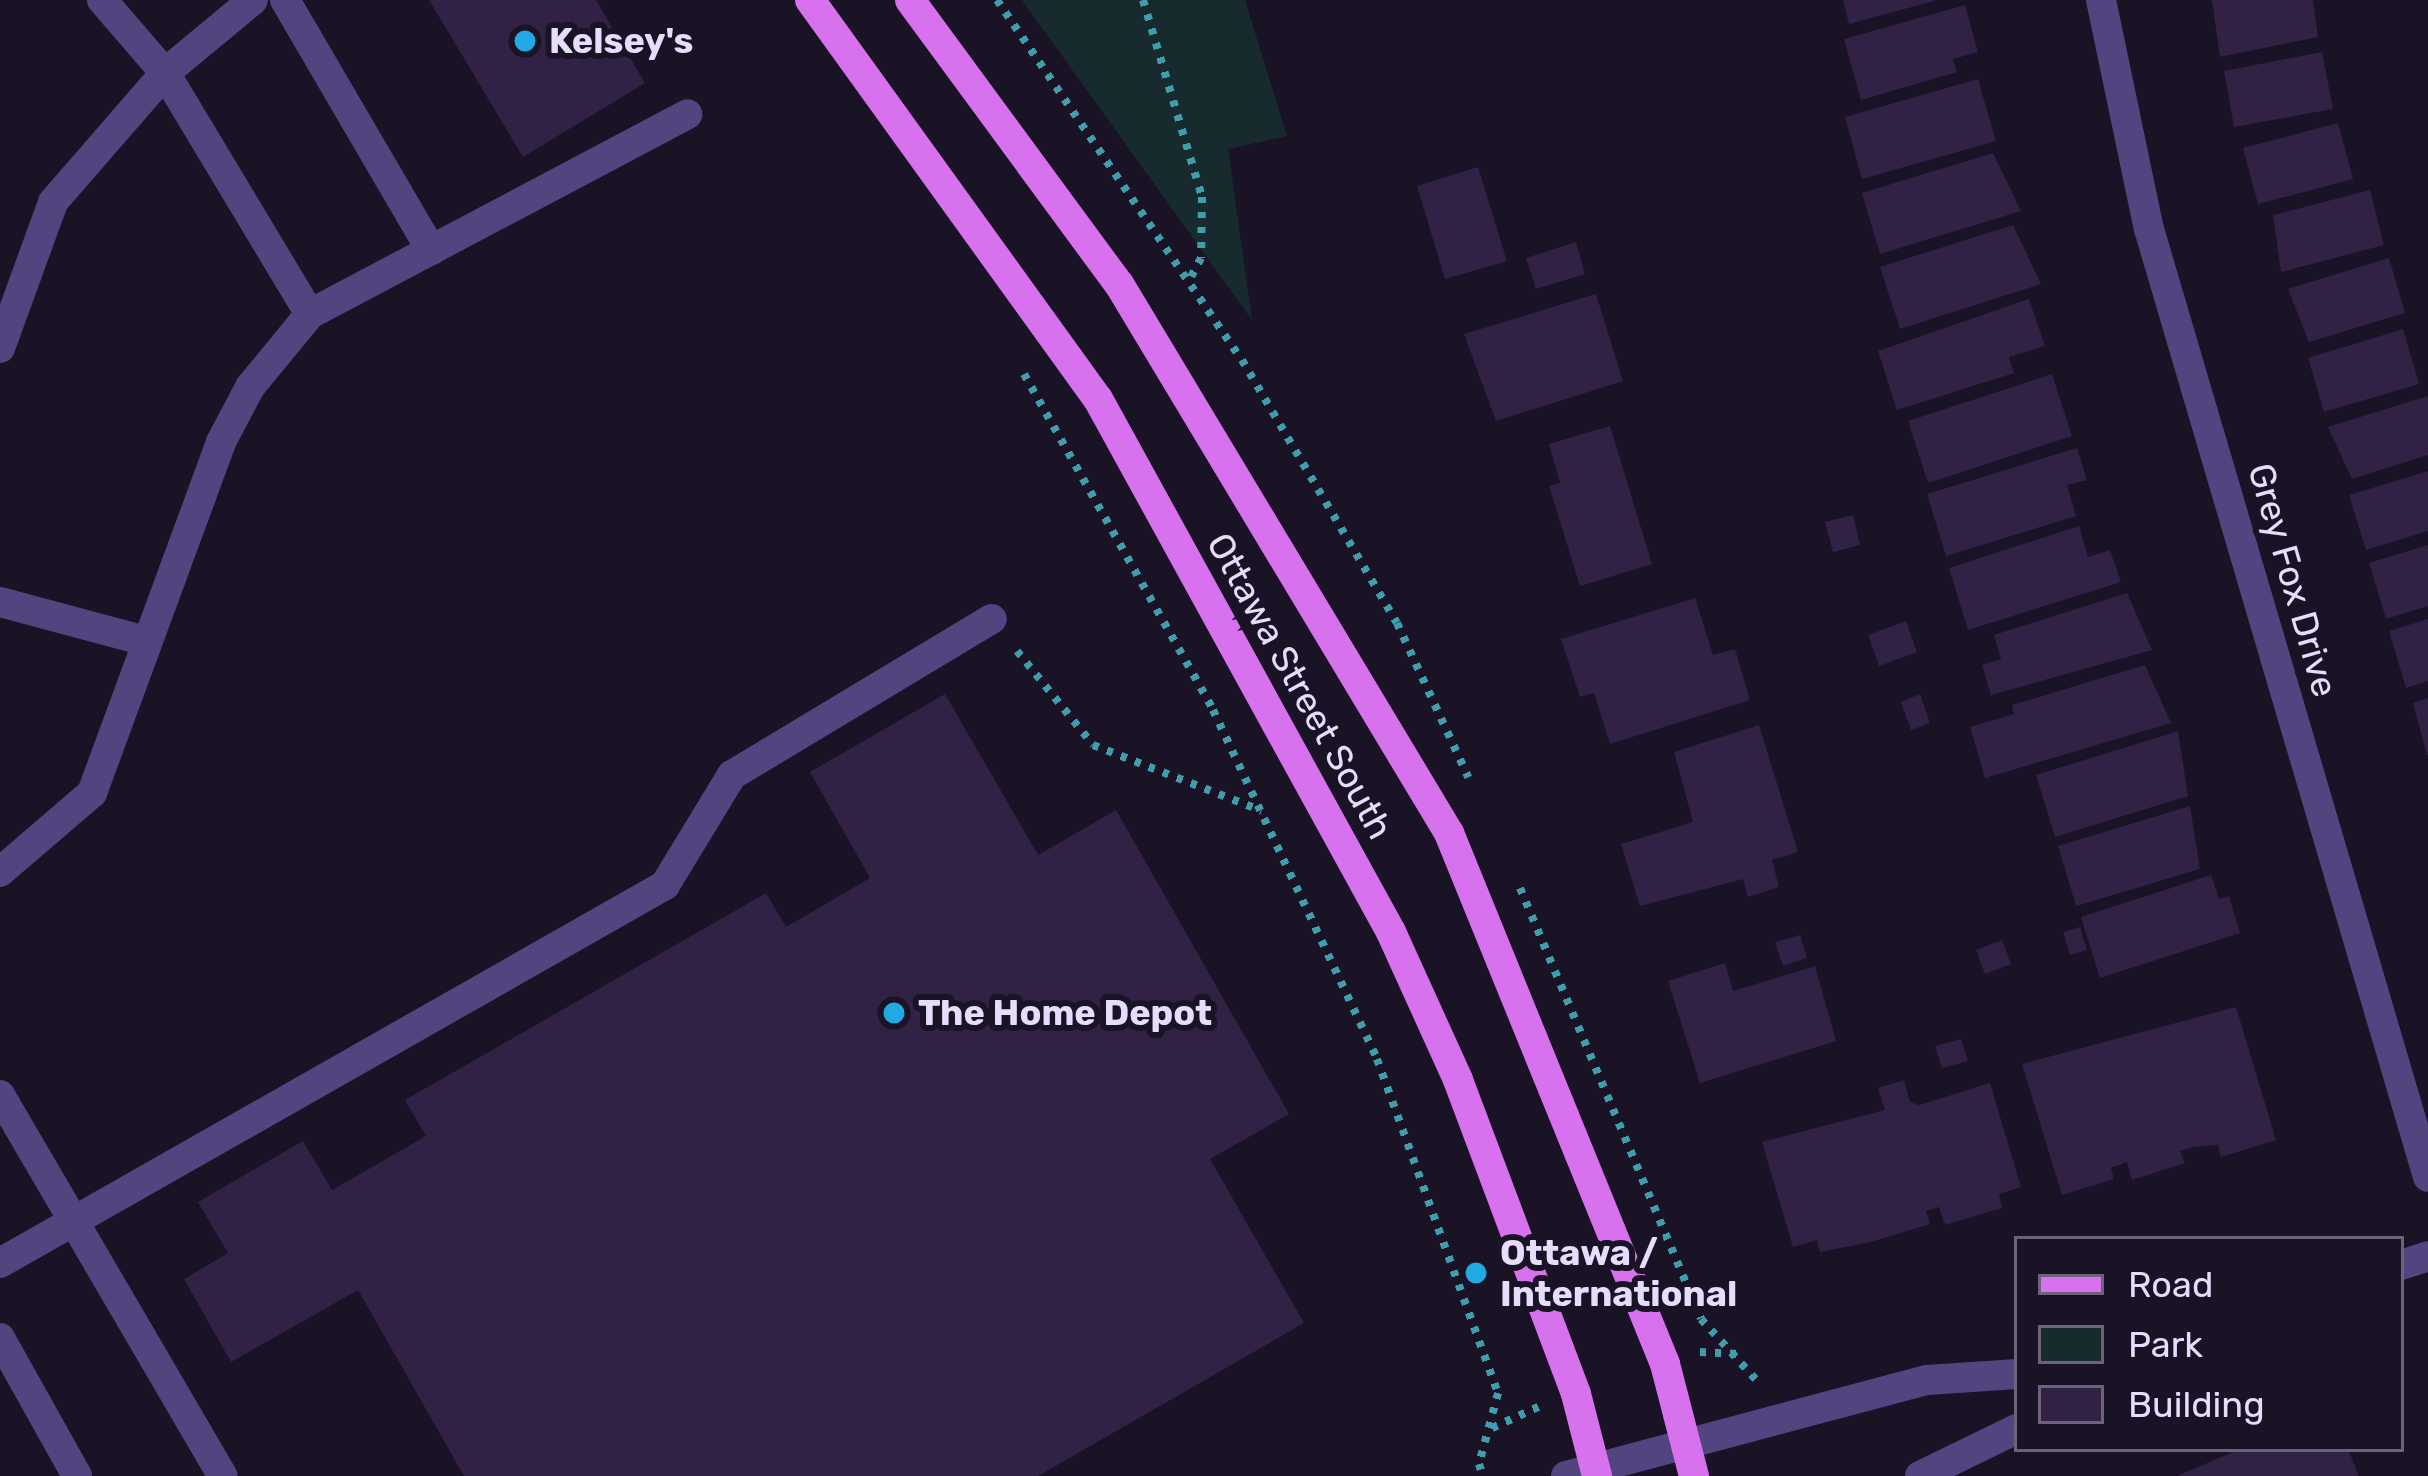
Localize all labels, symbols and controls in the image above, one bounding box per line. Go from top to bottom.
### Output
place label: Kelsey's [549,19,693,63]
marker: Kelsey's [512,28,538,54]
street label: Grey Fox Drive [2239,458,2347,702]
street label: Ottawa Street South [1198,526,1402,846]
place label: The Home Depot [918,991,1212,1035]
marker: The Home Depot [881,1000,907,1026]
place label: Ottawa / International [1500,1230,1737,1315]
legend [2014,1236,2404,1452]
marker: Ottawa / International [1463,1260,1489,1286]
text: Road [2128,1263,2213,1306]
text: Park [2128,1323,2203,1366]
text: Building [2128,1383,2265,1426]

